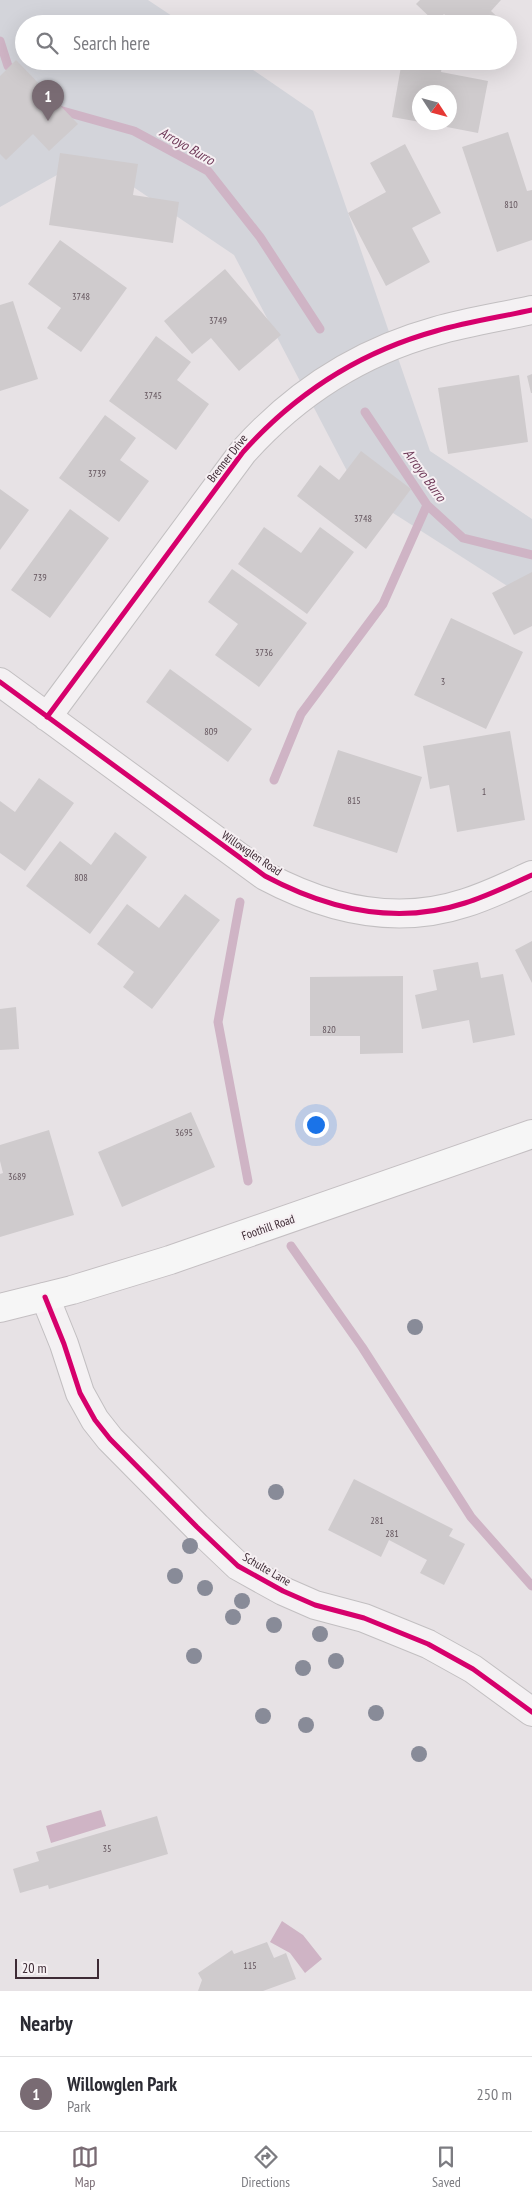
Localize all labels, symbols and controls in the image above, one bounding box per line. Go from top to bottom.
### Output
search box [15,15,517,70]
icon: search [33,29,61,57]
text: Search here [73,31,150,55]
pin: 1 [32,80,64,121]
north arrow [412,85,457,130]
water label: Arroyo Burro [156,123,219,169]
house number: 810 [504,198,518,211]
house number: 3748 [72,290,90,303]
house number: 3749 [209,314,227,327]
house number: 3745 [144,389,162,402]
street label: Brenner Drive [204,431,250,485]
water label: Arroyo Burro [400,445,451,506]
house number: 3739 [88,467,106,480]
house number: 3748 [354,512,372,525]
house number: 739 [33,571,47,584]
house number: 3736 [255,646,274,659]
house number: 3 [441,675,445,688]
house number: 809 [204,725,218,738]
house number: 1 [482,785,486,798]
house number: 815 [347,794,361,807]
street label: Willowglen Road [219,827,285,879]
house number: 808 [74,871,88,884]
house number: 820 [322,1023,336,1036]
your location [303,1112,329,1138]
house number: 3695 [175,1126,193,1139]
house number: 3689 [8,1170,26,1183]
street label: Foothill Road [239,1211,297,1243]
house number: 281 [370,1514,384,1527]
house number: 281 [385,1527,399,1540]
street label: Schulte Lane [240,1549,294,1589]
house number: 35 [103,1842,112,1855]
scale bar [15,1956,99,1979]
text: 20 m [22,1959,47,1977]
house number: 115 [243,1959,257,1972]
text: Nearby [20,2010,73,2037]
text: Willowglen Park [67,2072,177,2096]
text: 1 [32,2084,40,2104]
text: 250 m [477,2084,512,2104]
text: Park [67,2096,91,2116]
tab: Map [71,2143,99,2191]
tab: Directions [241,2143,290,2191]
tab: Saved [432,2143,461,2191]

